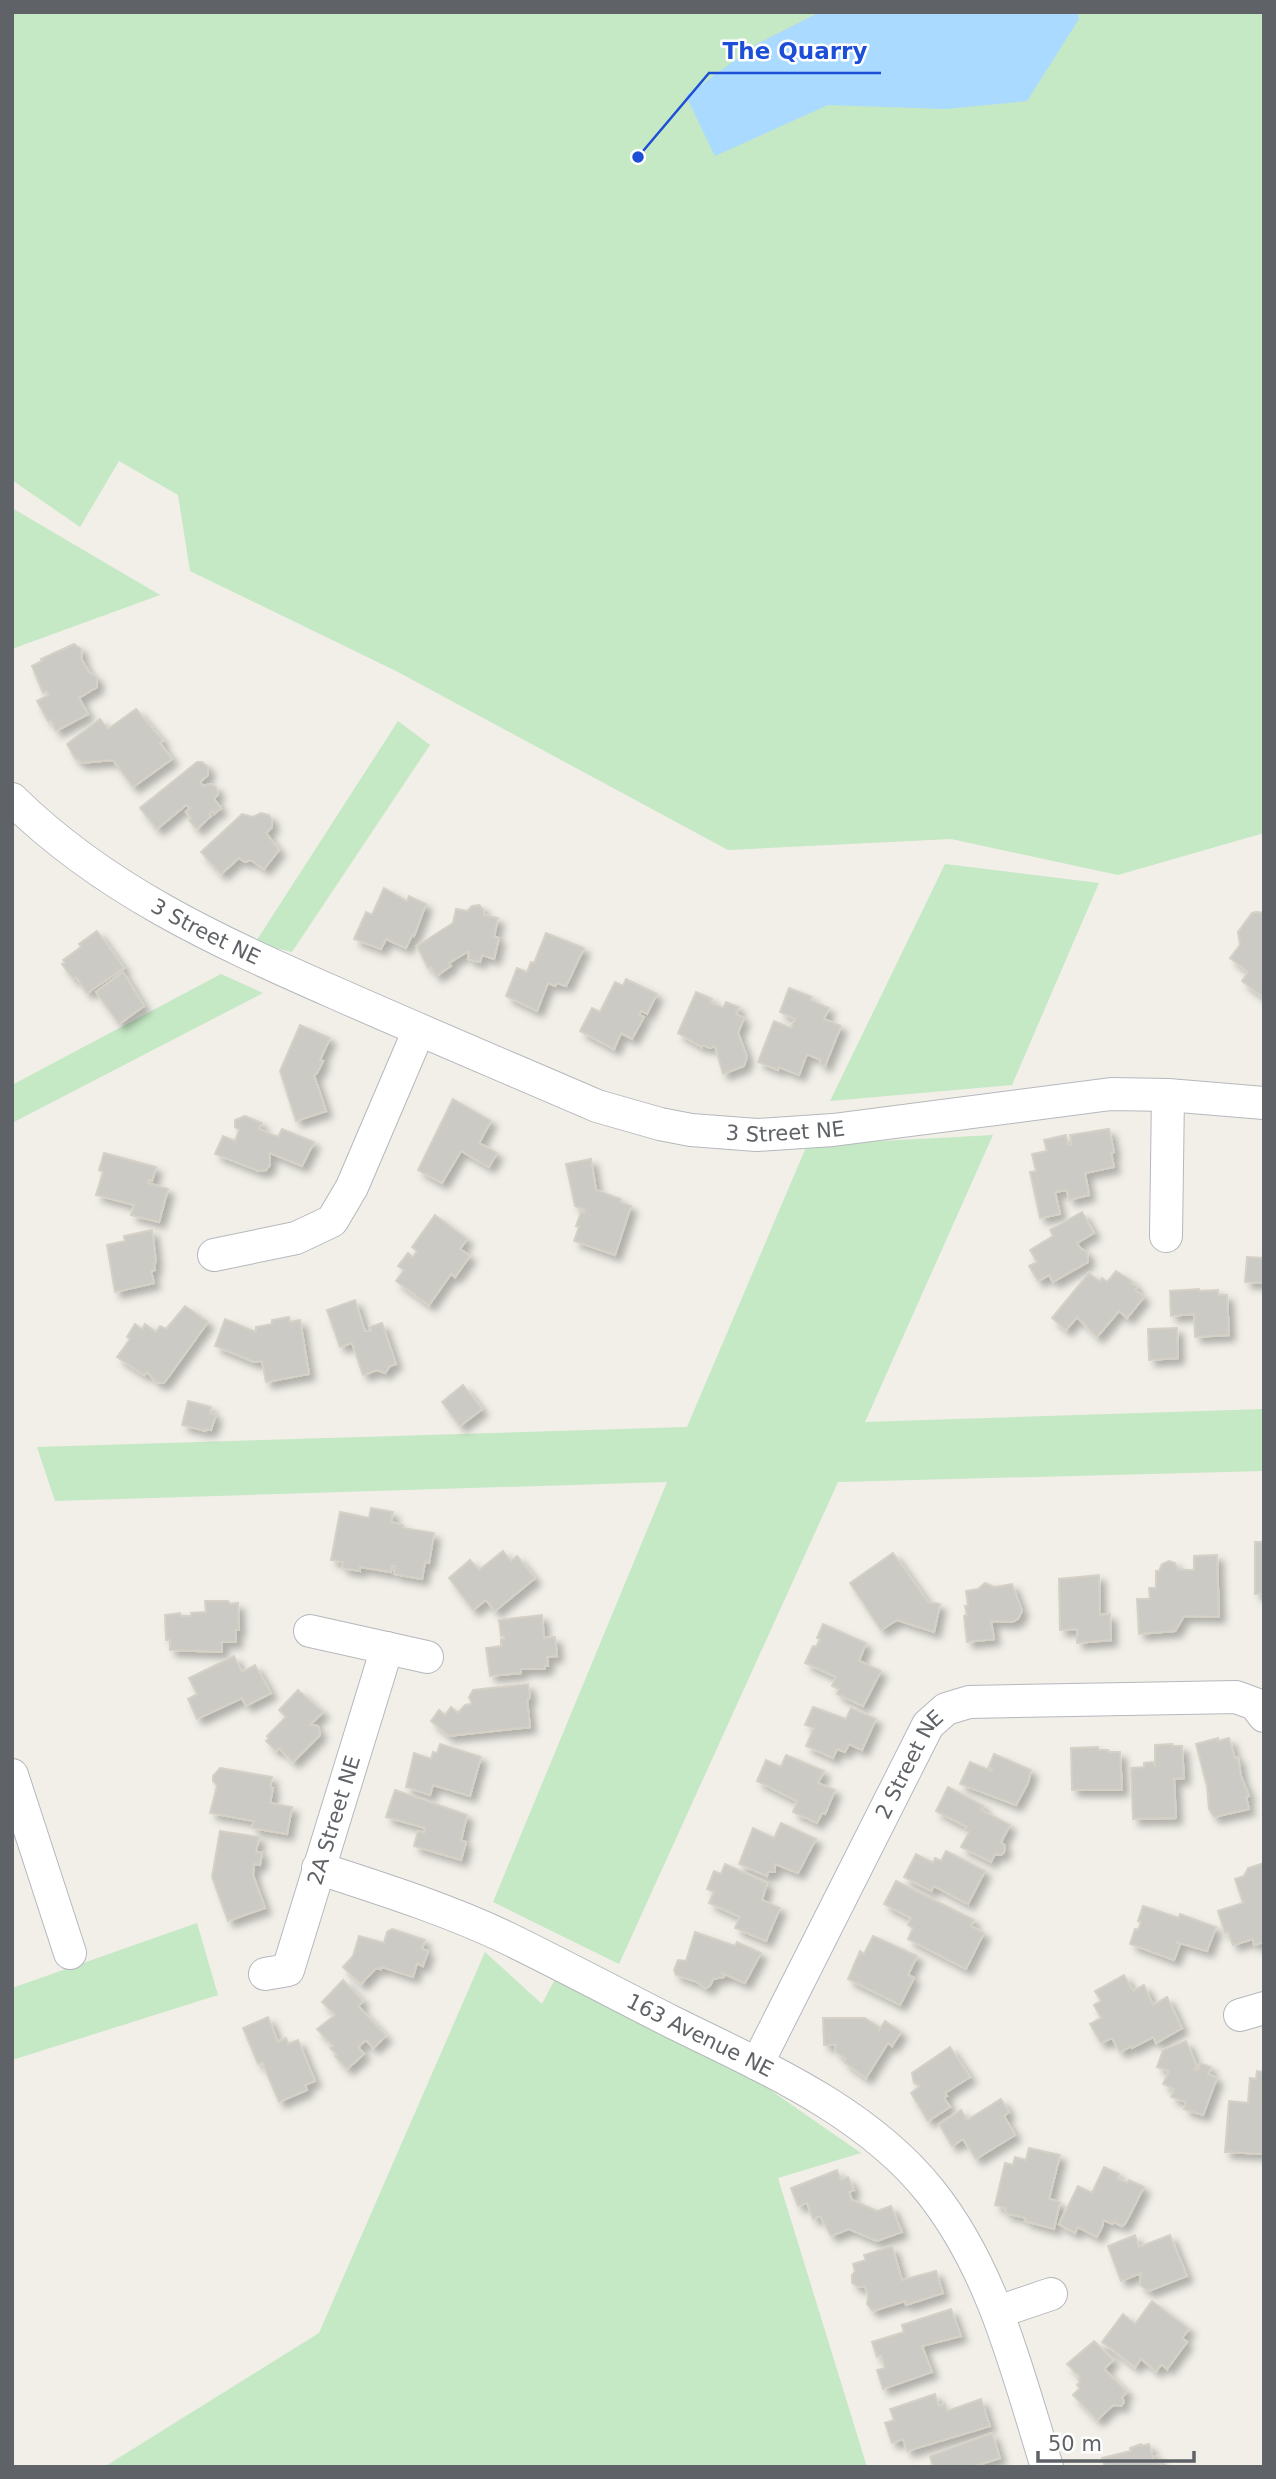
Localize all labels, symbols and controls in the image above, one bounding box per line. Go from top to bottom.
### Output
callout: The Quarry [709,29,881,73]
text: The Quarry [723,38,867,64]
street label: 3 Street NE [147,894,264,970]
street label: 3 Street NE [725,1117,846,1147]
street label: 2 Street NE [871,1705,948,1823]
street label: 2A Street NE [303,1753,365,1888]
street label: 163 Avenue NE [623,1989,777,2082]
scale bar [1038,2420,1194,2464]
text: 50 m [1048,2432,1102,2456]

